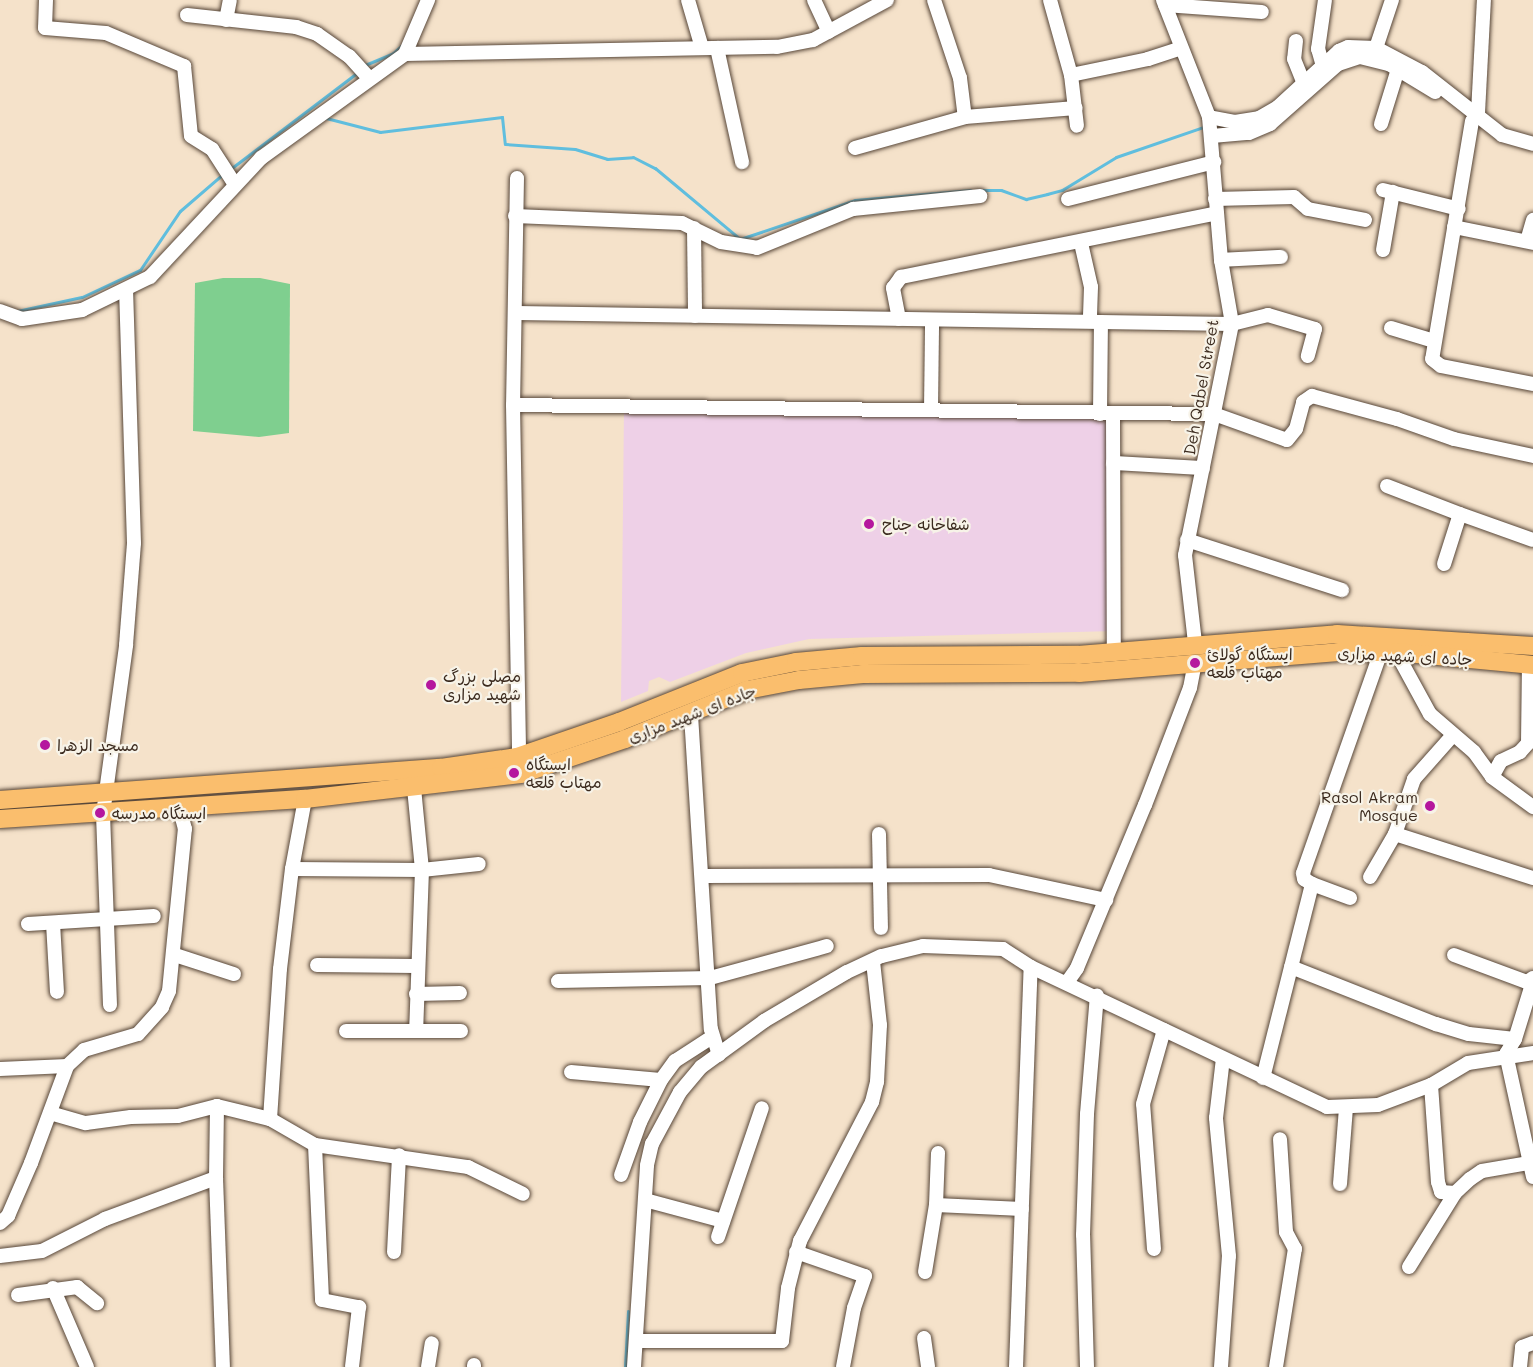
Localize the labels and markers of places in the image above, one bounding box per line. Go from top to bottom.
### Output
place label: شفاخانه جناح [882,514,970,534]
marker: شفاخانه جناح [860,515,878,533]
place label: ایستگاه گولائ مهتاب قلعه [1207,644,1293,682]
marker: ایستگاه گولائ مهتاب قلعه [1188,656,1202,670]
place label: مصلی بزرگ شهید مزاری [443,666,521,704]
marker: مصلی بزرگ شهید مزاری [424,678,438,692]
place label: مسجد الزهرا [57,735,139,755]
marker: مسجد الزهرا [38,738,52,752]
place label: ایستگاه مهتاب قلعه [526,754,602,792]
marker: ایستگاه مهتاب قلعه [507,766,521,780]
place label: Rasol Akram Mosque [1321,787,1418,825]
marker: Rasol Akram Mosque [1423,799,1437,813]
place label: ایستگاه مدرسه [112,803,206,823]
marker: ایستگاه مدرسه [93,806,107,820]

